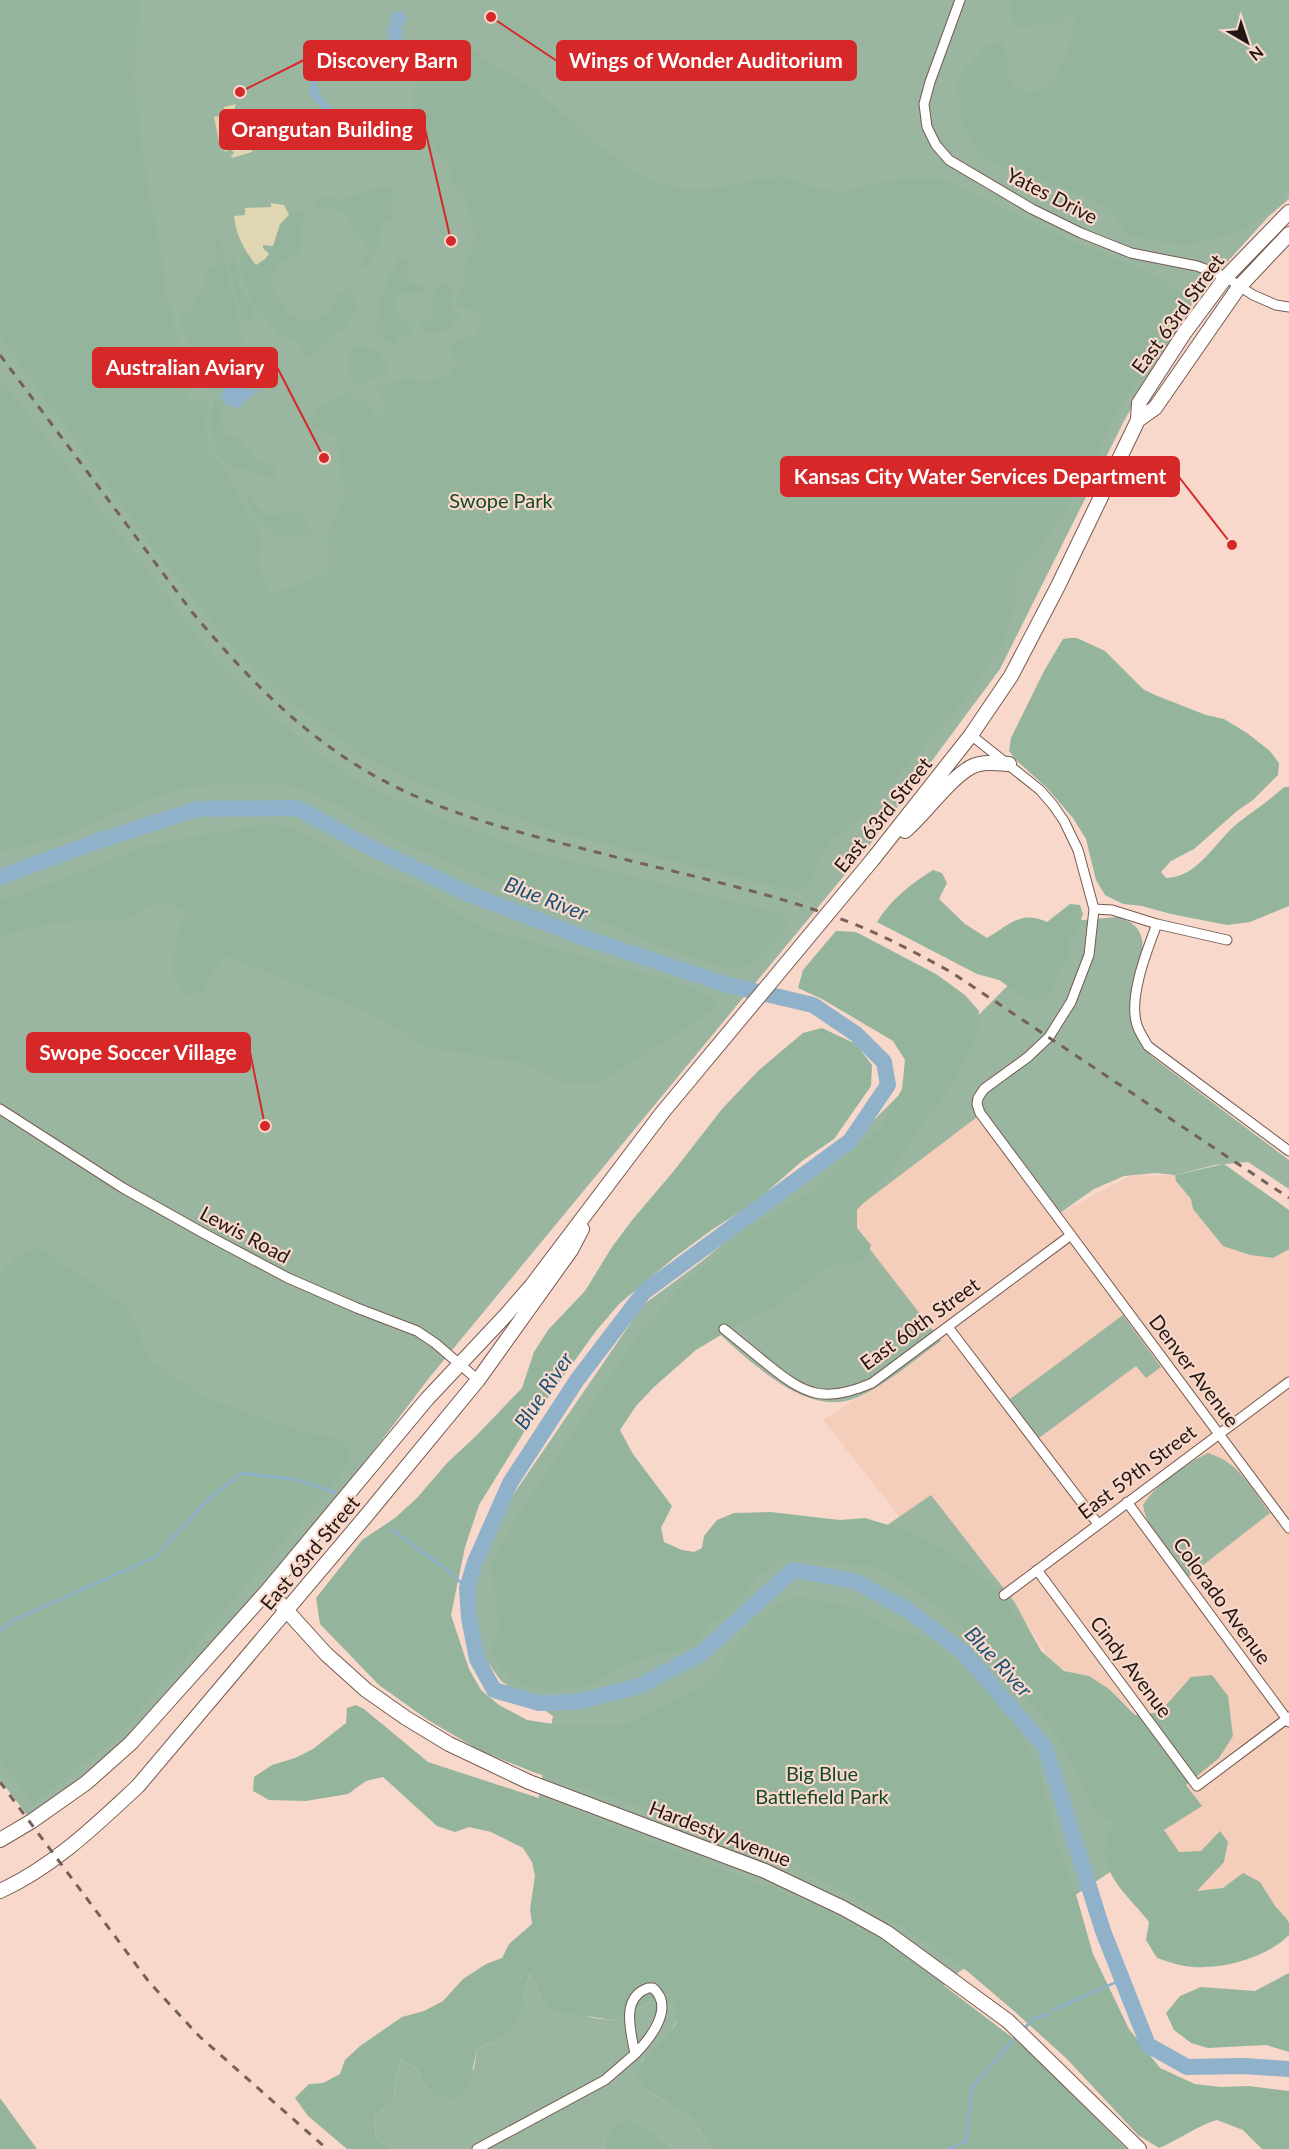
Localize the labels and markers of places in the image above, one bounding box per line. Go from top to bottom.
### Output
callout: Discovery Barn [304,41,470,80]
callout: Wings of Wonder Auditorium [557,41,856,80]
callout: Orangutan Building [220,110,425,149]
callout: Australian Aviary [93,348,277,387]
callout: Kansas City Water Services Department [781,457,1179,496]
callout: Swope Soccer Village [27,1033,250,1072]

